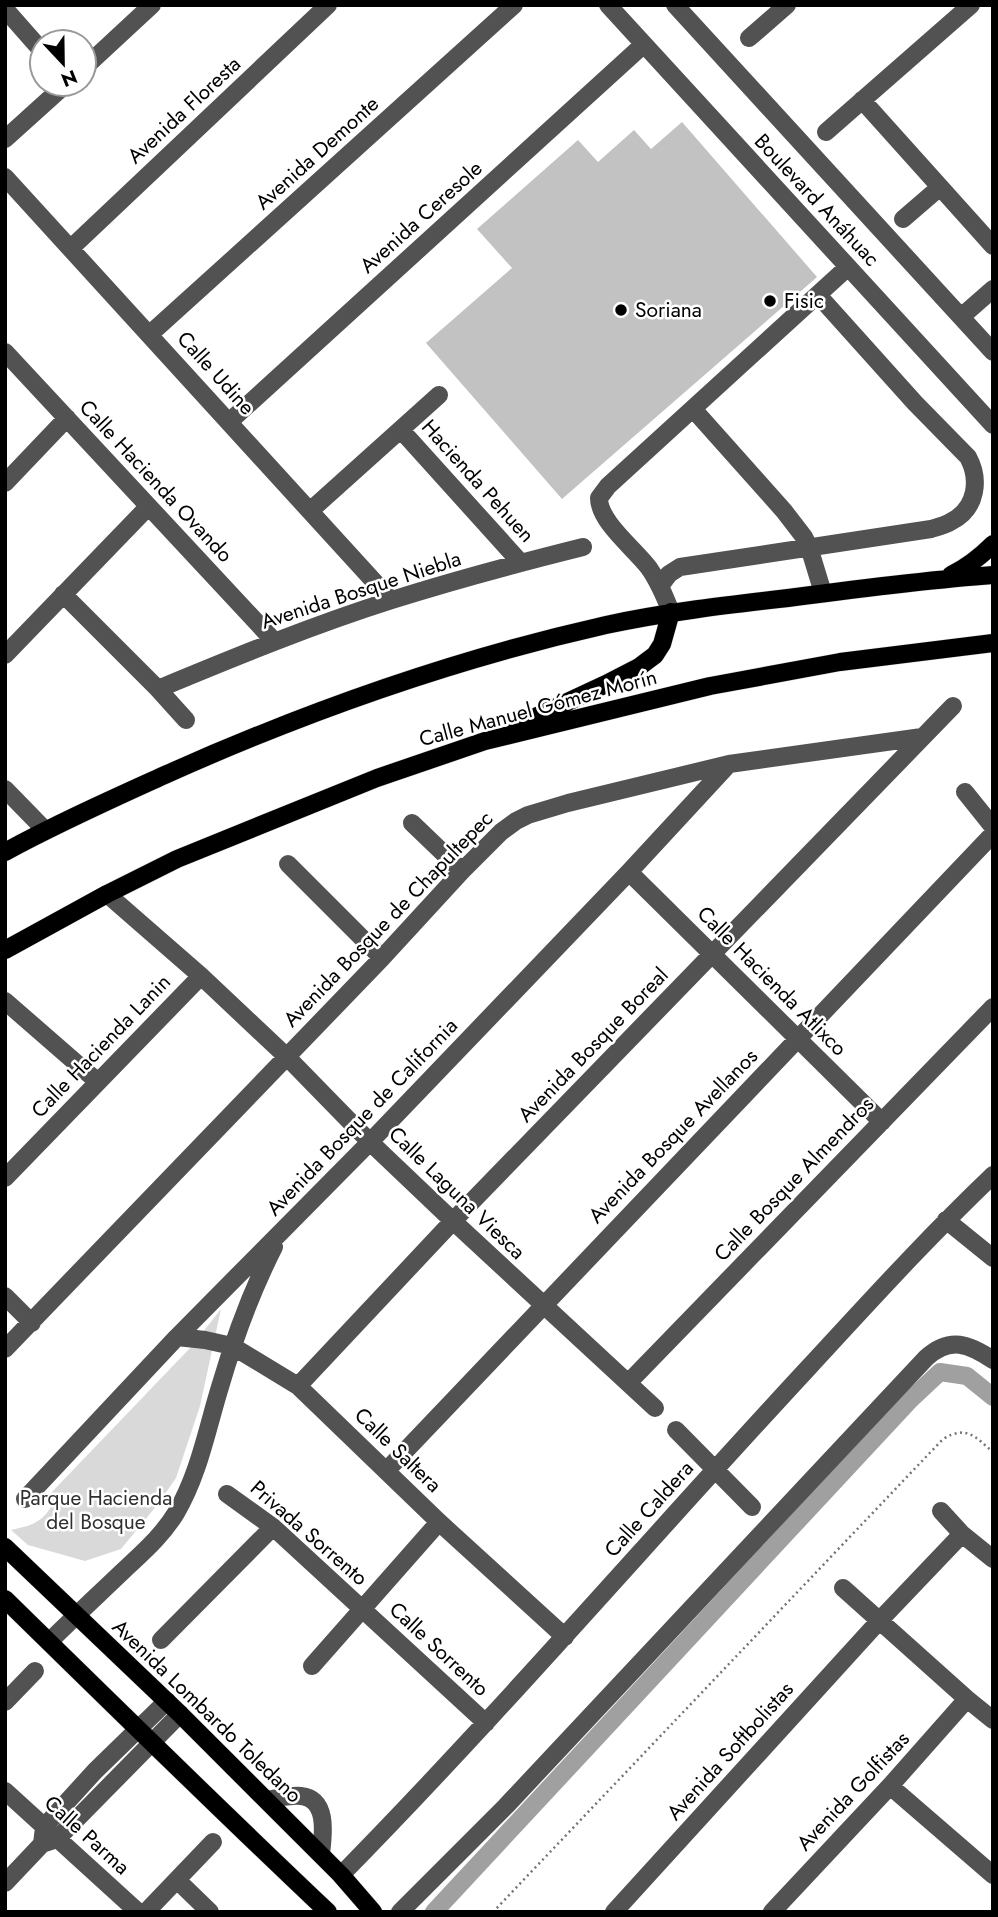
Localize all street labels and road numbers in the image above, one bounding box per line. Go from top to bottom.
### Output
street label: Avenida Floresta [121,49,247,171]
street label: Avenida Demonte [249,89,386,217]
street label: Boulevard Anáhuac [748,127,886,273]
street label: Avenida Ceresole [353,154,489,280]
street label: Calle Udine [170,324,262,422]
street label: Calle Hacienda Ovando [72,393,240,569]
street label: Hacienda Pehuen [415,413,541,549]
street label: Avenida Bosque Niebla [257,543,465,637]
street label: Calle Manuel Gómez Morín [416,662,660,754]
street label: Avenida Bosque de Chapultepec [276,804,500,1034]
street label: Calle Hacienda Atlixco [690,899,854,1063]
street label: Avenida Bosque Boreal [511,961,675,1129]
street label: Calle Hacienda Lanin [25,968,177,1124]
street label: Avenida Bosque de California [259,1012,465,1222]
street label: Avenida Bosque Avellanos [581,1042,765,1230]
street label: Calle Bosque Almendros [707,1090,881,1268]
street label: Calle Laguna Viesca [382,1120,532,1266]
street label: Calle Saltera [348,1401,448,1499]
street label: Calle Caldera [597,1454,701,1564]
street label: Privada Sorrento [244,1474,374,1592]
street label: Calle Sorrento [382,1595,496,1703]
street label: Avenida Lombardo Toledano [106,1612,308,1810]
street label: Avenida Softbolistas [660,1675,800,1827]
street label: Avenida Golfistas [790,1725,916,1857]
street label: Calle Parma [38,1788,136,1882]

